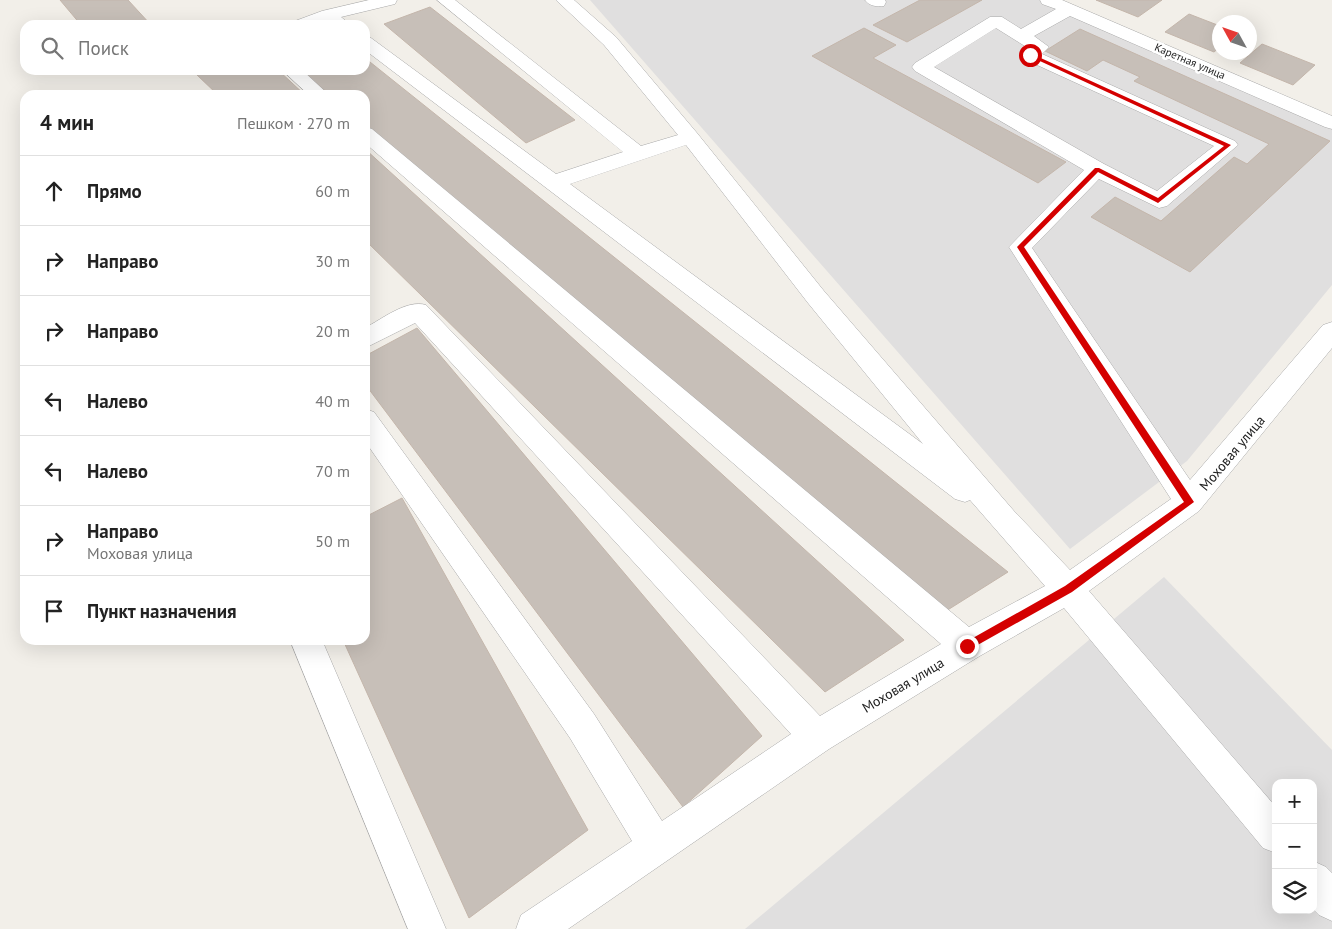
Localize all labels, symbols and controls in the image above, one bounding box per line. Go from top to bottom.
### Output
north arrow [1212,15,1257,60]
search box [20,20,370,75]
icon: search [38,34,66,62]
text: Поиск [78,36,129,60]
street label: Каретная улица [1152,40,1228,82]
route start [1019,44,1042,67]
text: 4 мин [40,109,94,136]
text: Пешком · 270 m [237,113,350,133]
icon: ahead [40,177,68,205]
text: Прямо [87,179,142,203]
text: 60 m [315,181,350,201]
icon: right [40,247,68,275]
text: Направо [87,249,158,273]
text: 30 m [315,251,350,271]
icon: right [40,317,68,345]
text: Направо [87,319,158,343]
text: 20 m [315,321,350,341]
icon: left [40,387,68,415]
text: Налево [87,389,148,413]
text: 40 m [315,391,350,411]
street label: Моховая улица [1195,412,1269,494]
icon: left [40,457,68,485]
text: Налево [87,459,148,483]
text: 70 m [315,461,350,481]
text: Направо [87,519,158,543]
icon: right [40,527,68,555]
text: 50 m [315,531,350,551]
text: Моховая улица [87,543,193,563]
icon: arrive [40,597,68,625]
text: Пункт назначения [87,599,237,623]
route end [956,635,979,658]
street label: Моховая улица [859,653,947,717]
map controls [1272,779,1317,914]
button: + [1272,779,1317,824]
button: − [1272,824,1317,869]
button: layers [1272,869,1317,914]

